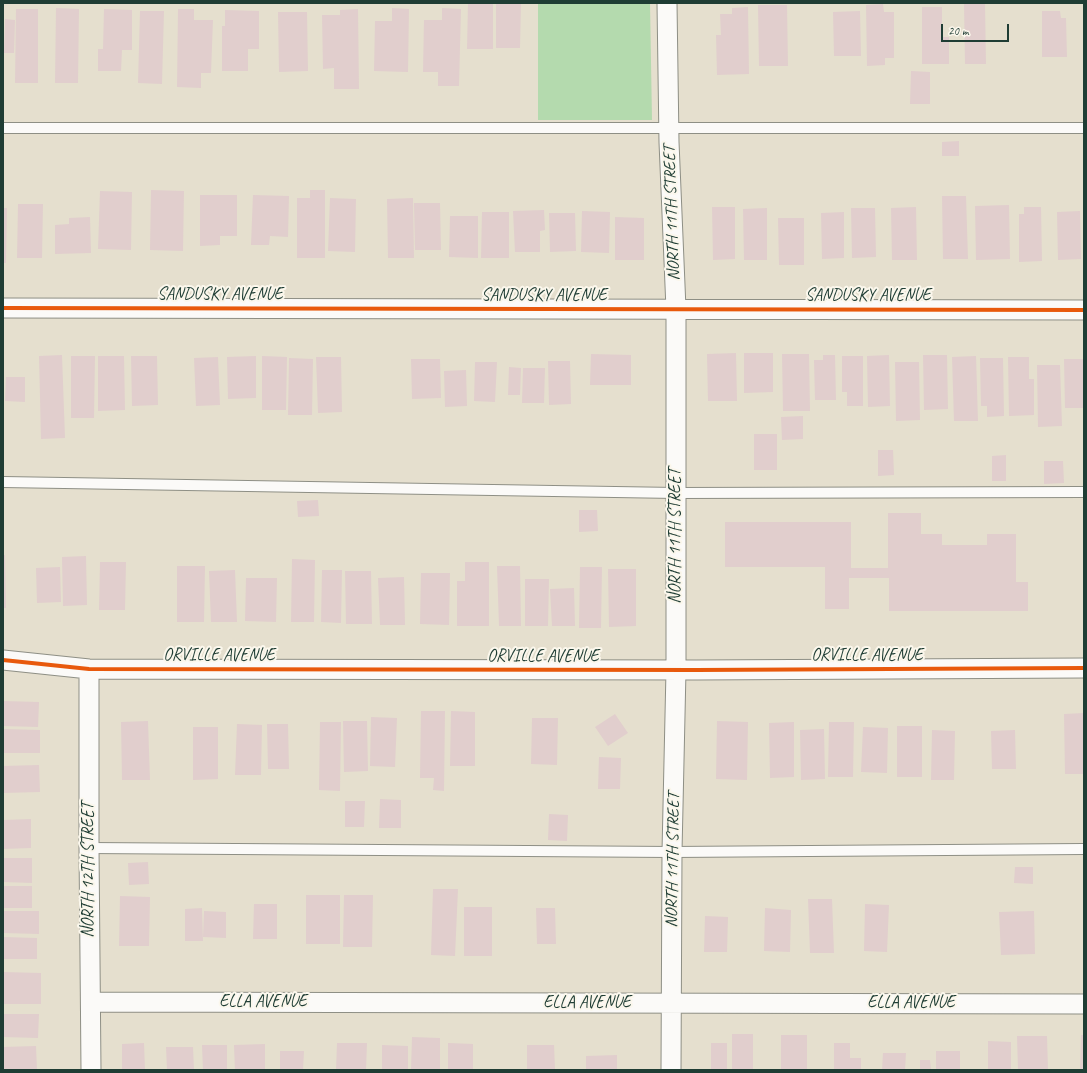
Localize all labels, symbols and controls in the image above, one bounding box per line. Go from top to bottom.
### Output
scale bar [943,16,1011,42]
text: 20 m [948,23,968,39]
street label: NORTH 11TH STREET [659,145,685,281]
street label: SANDUSKY AVENUE [157,285,283,305]
street label: SANDUSKY AVENUE [481,286,607,306]
street label: SANDUSKY AVENUE [805,286,931,306]
street label: NORTH 11TH STREET [666,468,686,604]
street label: ORVILLE AVENUE [163,646,275,666]
street label: ORVILLE AVENUE [811,646,923,666]
street label: ORVILLE AVENUE [487,647,599,667]
street label: NORTH 11TH STREET [662,792,684,928]
street label: NORTH 12TH STREET [79,802,99,938]
street label: ELLA AVENUE [219,992,307,1012]
street label: ELLA AVENUE [543,993,631,1013]
street label: ELLA AVENUE [867,993,955,1013]

